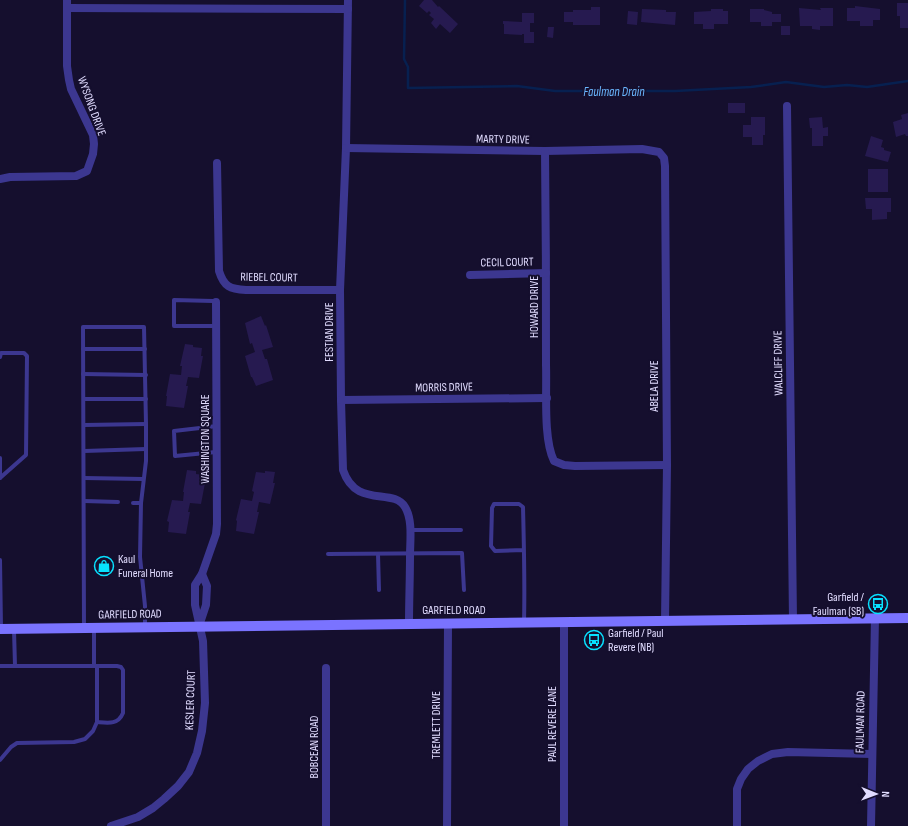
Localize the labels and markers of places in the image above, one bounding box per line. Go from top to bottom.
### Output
place label: Kaul Funeral Home [118,552,173,581]
shop icon: Kaul Funeral Home [93,555,115,577]
place label: Garfield / Faulman (SB) [813,590,865,619]
bus stop icon: Garfield / Faulman (SB) [867,593,889,615]
place label: Garfield / Paul Revere (NB) [608,626,664,655]
bus stop icon: Garfield / Paul Revere (NB) [583,629,605,651]

